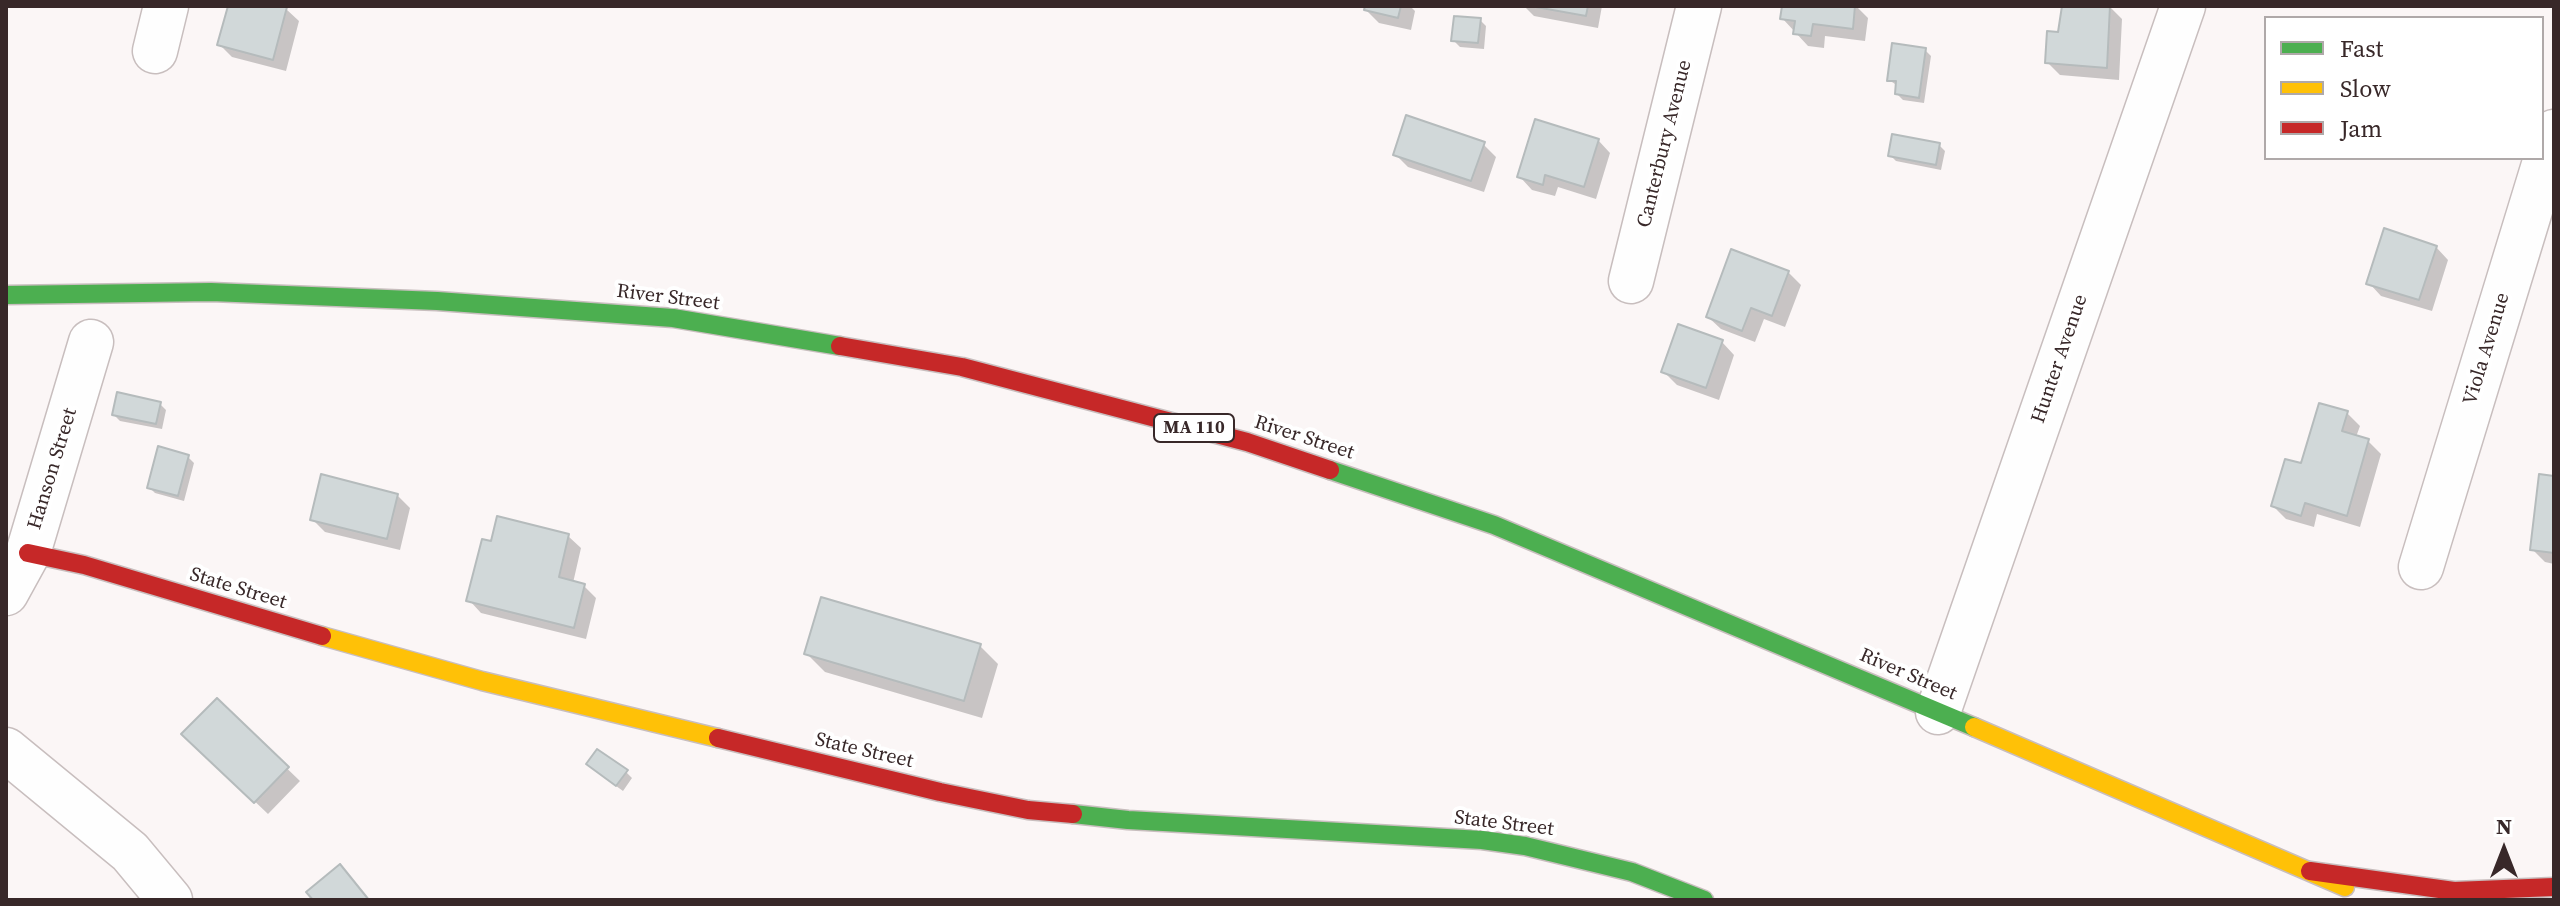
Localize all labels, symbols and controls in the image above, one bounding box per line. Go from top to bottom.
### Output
legend [2264,16,2544,160]
text: Fast [2340,32,2383,65]
street label: Canterbury Avenue [1633,58,1697,230]
text: Slow [2340,72,2391,105]
text: Jam [2340,112,2382,145]
street label: River Street [615,280,721,316]
street label: Viola Avenue [2459,290,2515,408]
street label: Hunter Avenue [2027,292,2093,426]
street label: Hanson Street [23,405,83,533]
street label: River Street [1251,411,1357,465]
road number: MA 110 [1154,414,1234,442]
street label: State Street [187,563,289,615]
street label: River Street [1856,644,1960,706]
street label: State Street [813,728,915,774]
street label: State Street [1453,806,1555,842]
north arrow [2464,810,2544,890]
text: N [2496,811,2512,841]

